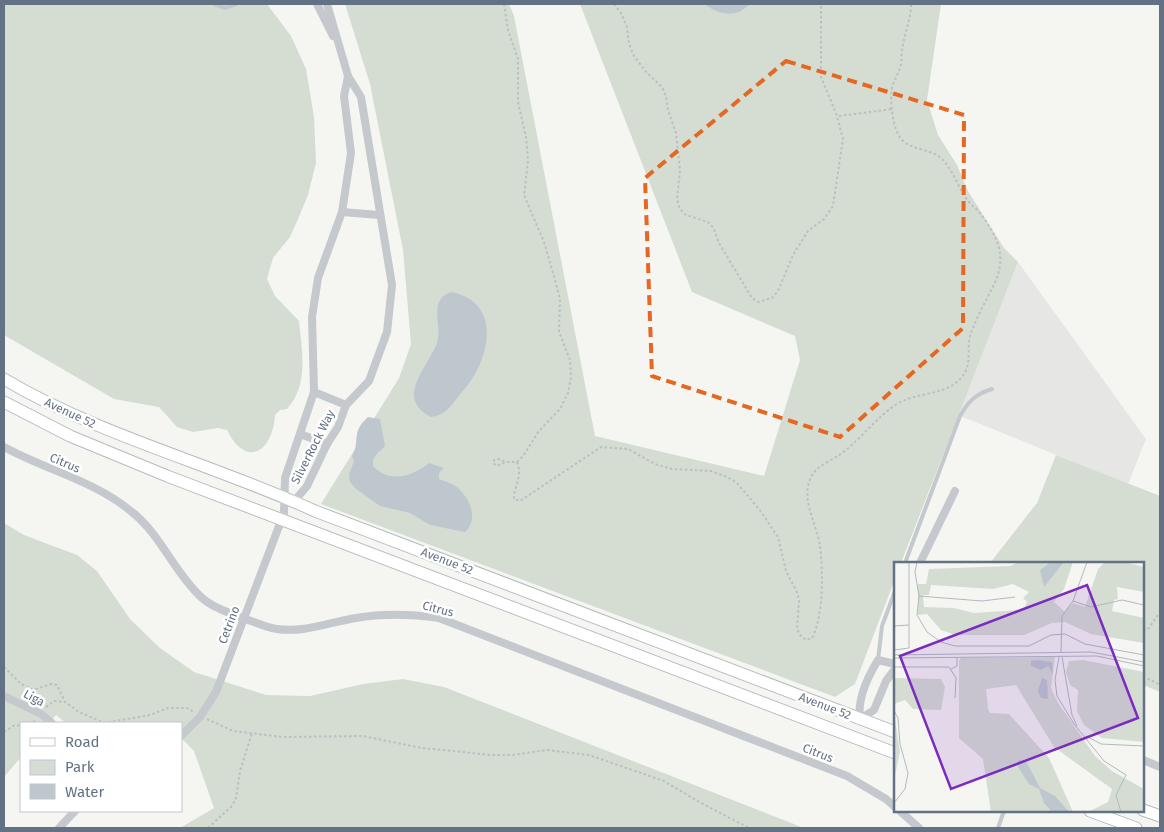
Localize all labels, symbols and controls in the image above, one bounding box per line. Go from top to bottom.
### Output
street label: Avenue 52 [42,395,98,431]
street label: SilverRock Way [288,408,338,486]
street label: Citrus [48,450,83,476]
street label: Avenue 52 [419,545,475,577]
inset map [894,562,1144,812]
street label: Citrus [421,598,455,620]
street label: Cetrino [215,604,243,646]
street label: Liga [21,687,47,709]
street label: Avenue 52 [797,690,853,722]
legend [20,722,182,812]
text: Road [65,733,100,751]
street label: Citrus [801,741,836,765]
text: Park [65,758,95,776]
text: Water [65,783,104,801]

